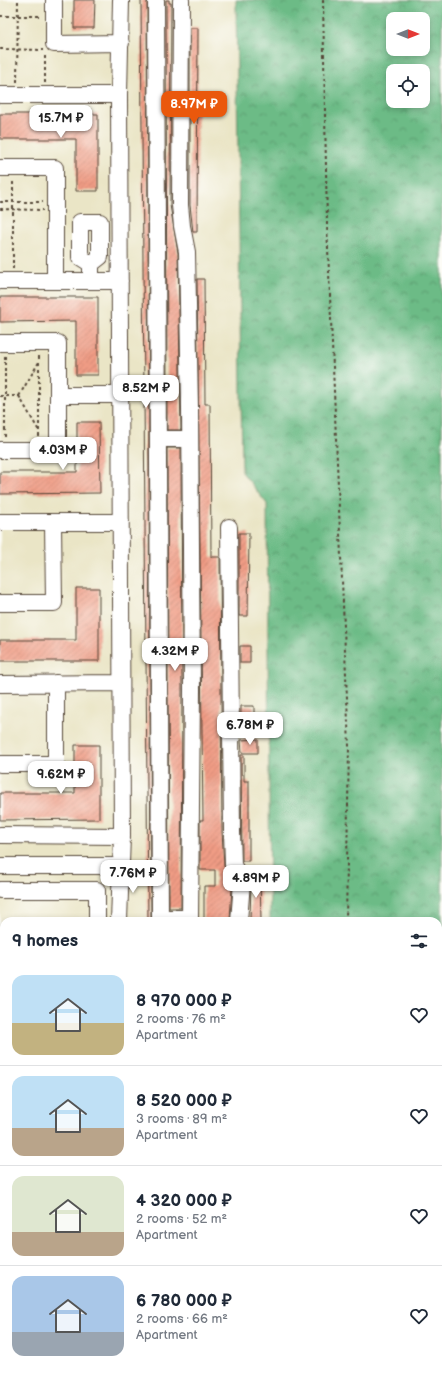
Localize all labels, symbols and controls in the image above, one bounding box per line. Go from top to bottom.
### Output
north arrow [386,12,430,56]
map controls [386,12,430,108]
button: locate [386,64,430,108]
pin: 8.97M ₽ [157,91,231,125]
text: 8.97M ₽ [170,96,218,112]
pin: 15.7M ₽ [24,105,98,139]
text: 15.7M ₽ [38,110,84,126]
pin: 8.52M ₽ [109,375,183,409]
text: 8.52M ₽ [122,380,170,396]
pin: 4.03M ₽ [26,437,100,471]
text: 4.03M ₽ [39,442,87,458]
pin: 4.32M ₽ [138,638,212,672]
text: 4.32M ₽ [151,643,199,659]
pin: 6.78M ₽ [213,712,287,746]
text: 6.78M ₽ [226,717,274,733]
pin: 9.62M ₽ [24,761,98,795]
text: 9.62M ₽ [37,766,85,782]
pin: 7.76M ₽ [96,860,170,894]
text: 7.76M ₽ [109,865,157,881]
pin: 4.89M ₽ [219,865,293,899]
text: 4.89M ₽ [232,870,280,886]
icon: filters [408,930,430,952]
text: 9 homes [12,931,78,951]
icon: home [44,991,92,1039]
text: 8 970 000 ₽ [136,991,232,1011]
icon: heart [408,1004,430,1026]
text: 2 rooms · 76 m² [136,1011,226,1027]
text: Apartment [136,1027,197,1043]
text: 8 520 000 ₽ [136,1091,232,1111]
icon: home [44,1092,92,1140]
icon: heart [408,1105,430,1127]
text: 3 rooms · 89 m² [136,1111,227,1127]
text: Apartment [136,1127,197,1143]
text: 4 320 000 ₽ [136,1191,232,1211]
icon: home [44,1192,92,1240]
icon: heart [408,1205,430,1227]
text: 2 rooms · 52 m² [136,1211,227,1227]
text: Apartment [136,1227,197,1243]
text: 6 780 000 ₽ [136,1291,232,1311]
icon: home [44,1292,92,1340]
icon: heart [408,1305,430,1327]
text: 2 rooms · 66 m² [136,1311,228,1327]
text: Apartment [136,1327,197,1343]

